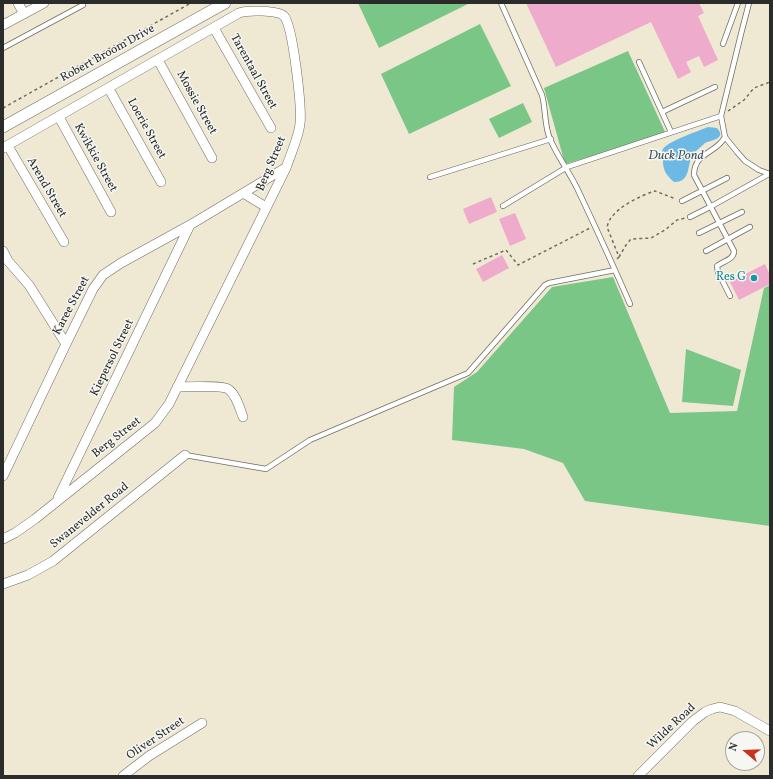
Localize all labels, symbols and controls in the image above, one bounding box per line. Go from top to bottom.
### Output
street label: Robert Broom Drive [58,22,158,86]
street label: Tarentaal Street [226,32,280,112]
street label: Mossie Street [173,69,219,137]
street label: Loerie Street [123,96,169,162]
street label: Kwikkie Street [70,121,120,195]
street label: Berg Street [254,134,290,194]
water label: Duck Pond [648,149,704,165]
street label: Arend Street [23,155,69,221]
place label: Res G [716,271,746,285]
marker: Res G [749,273,759,283]
street label: Karee Street [51,274,93,338]
street label: Kiepersol Street [88,317,138,399]
street label: Berg Street [90,414,144,462]
street label: Swanevelder Road [48,480,132,552]
street label: Wilde Road [645,701,699,753]
street label: Oliver Street [124,714,188,764]
north arrow [725,731,765,771]
text: N [726,741,743,753]

